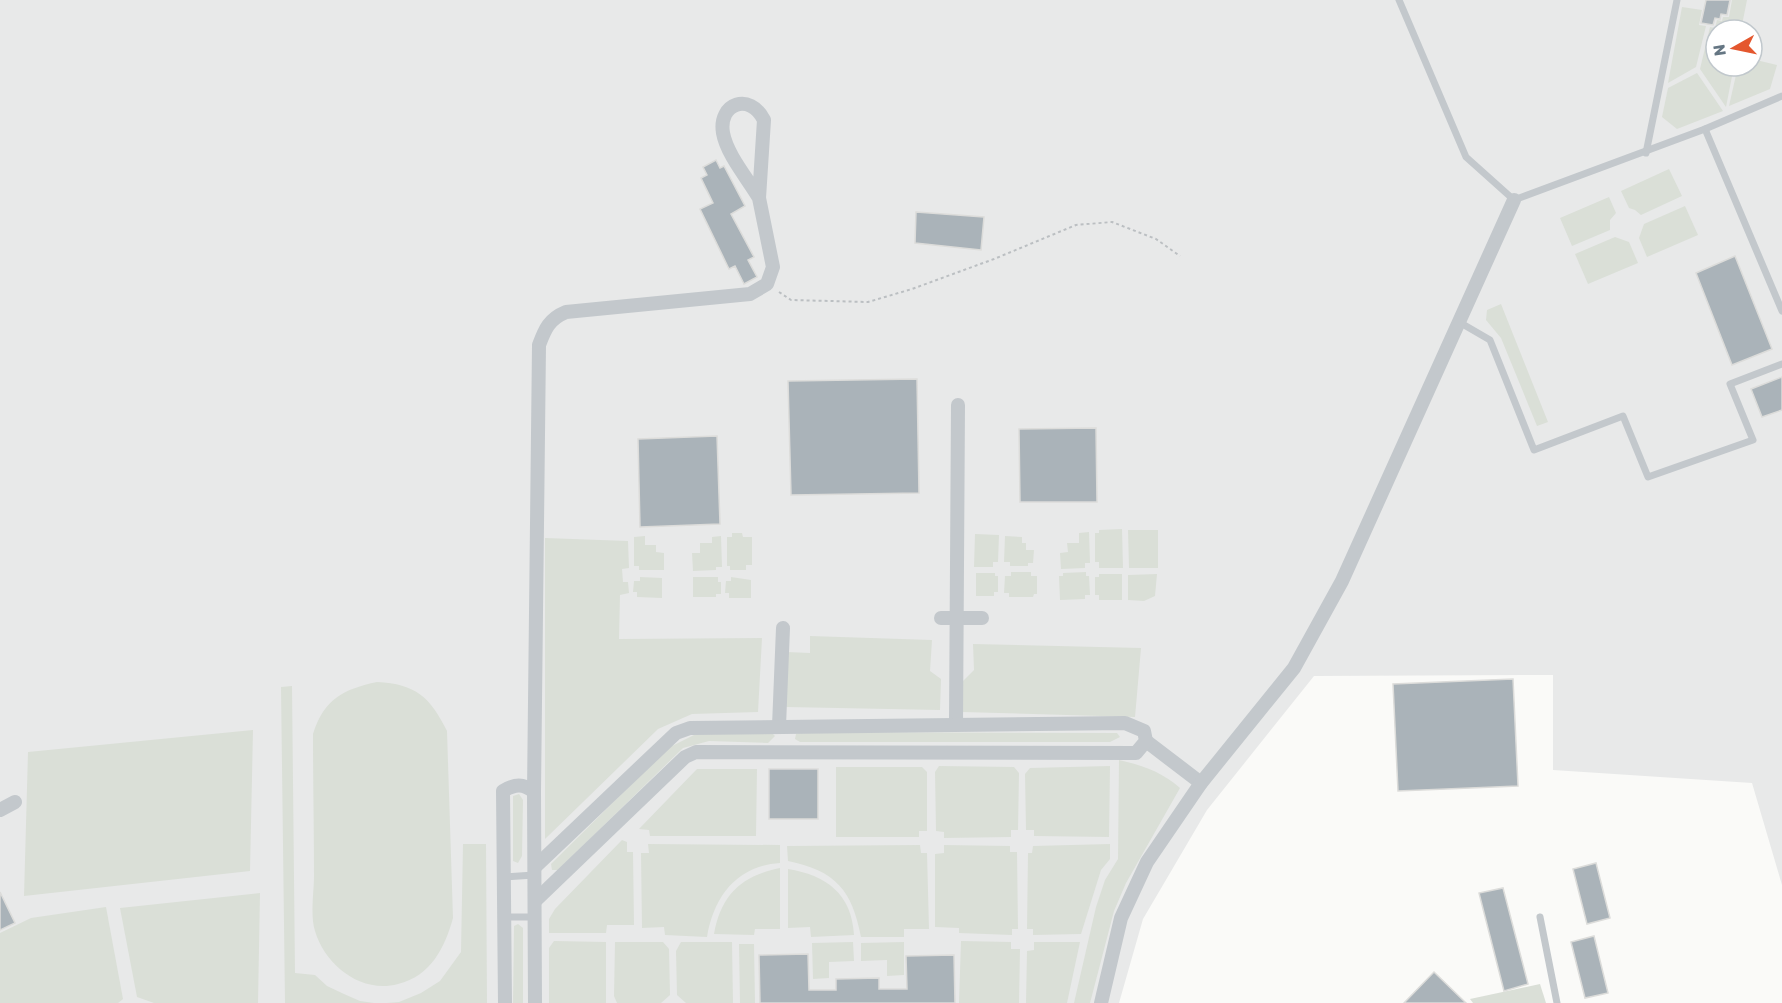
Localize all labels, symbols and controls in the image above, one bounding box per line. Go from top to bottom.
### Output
north arrow [1704,18,1764,78]
text: N [1709,43,1730,57]

